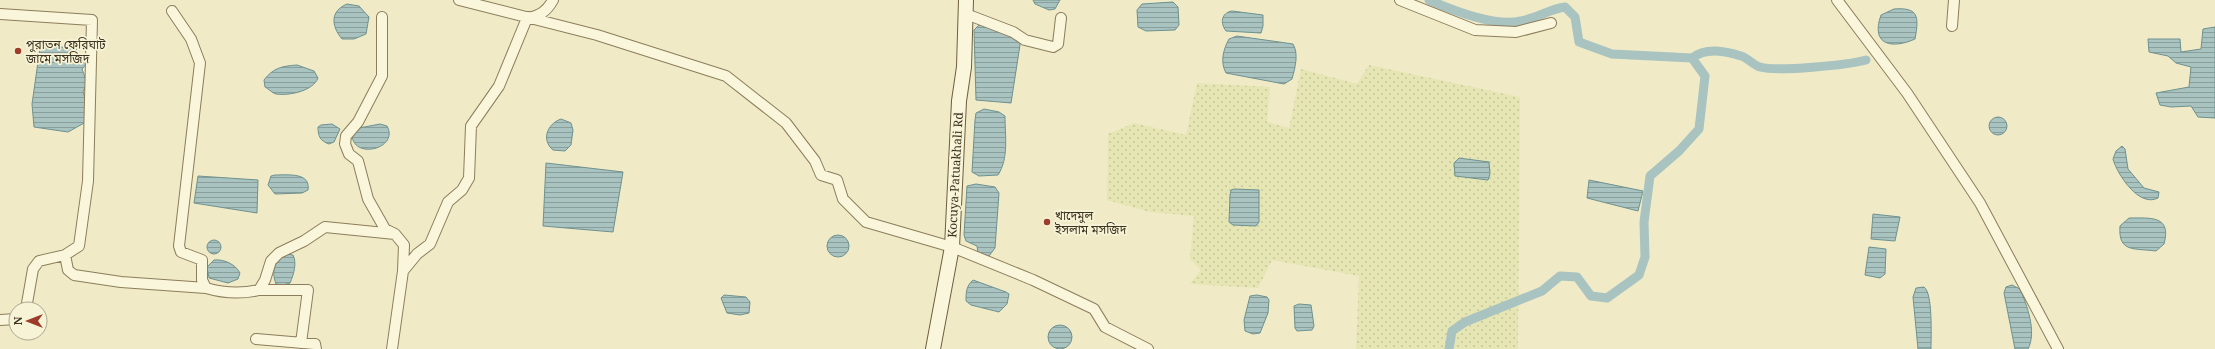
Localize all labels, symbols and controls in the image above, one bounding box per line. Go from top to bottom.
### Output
place label: পুরাতন ফেরিঘাট জামে মসজিদ [25,36,106,67]
marker: পুরাতন ফেরিঘাট জামে মসজিদ [13,46,23,56]
street label: Kocuya-Patuakhali Rd [943,111,967,238]
place label: খাদেমুল ইসলাম মসজিদ [1054,207,1127,238]
marker: খাদেমুল ইসলাম মসজিদ [1042,217,1052,227]
north arrow [8,301,48,341]
text: N [10,316,25,325]

